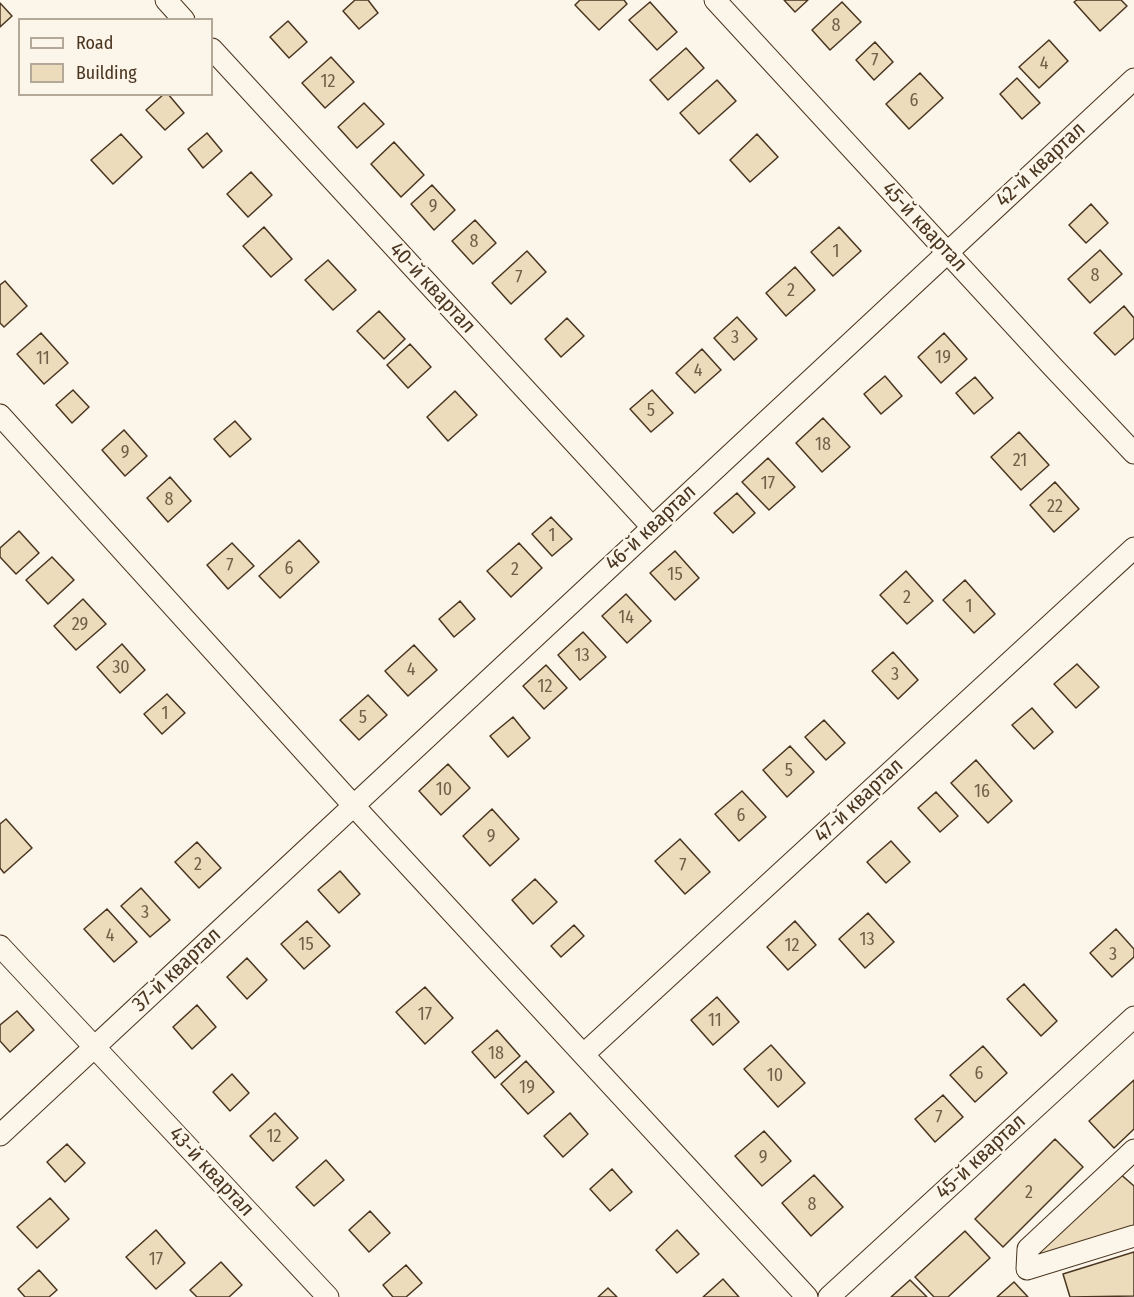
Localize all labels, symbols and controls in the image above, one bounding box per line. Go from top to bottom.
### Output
house number: 8 [832,15,840,37]
legend [18,18,213,96]
text: Road [76,32,113,54]
house number: 7 [871,50,879,72]
house number: 4 [1040,53,1048,75]
text: Building [76,62,137,84]
house number: 12 [321,71,335,93]
house number: 6 [910,90,918,112]
street label: 42-й квартал [991,117,1091,213]
street label: 45-й квартал [876,177,972,277]
house number: 9 [429,196,437,218]
house number: 8 [470,231,478,253]
street label: 40-й квартал [384,237,480,339]
house number: 1 [832,241,840,263]
house number: 8 [1091,265,1099,287]
house number: 7 [515,267,523,289]
house number: 2 [787,280,795,302]
house number: 3 [731,327,739,349]
house number: 19 [935,347,951,369]
house number: 11 [36,348,50,370]
house number: 4 [694,360,702,382]
house number: 5 [647,400,655,422]
house number: 18 [815,434,831,456]
house number: 9 [121,442,129,464]
house number: 21 [1013,450,1027,472]
house number: 17 [761,473,775,495]
street label: 46-й квартал [601,480,701,576]
house number: 8 [165,489,173,511]
house number: 22 [1047,496,1063,518]
house number: 1 [548,525,556,547]
house number: 7 [226,555,234,577]
house number: 6 [285,558,293,580]
house number: 2 [511,559,519,581]
house number: 15 [667,564,683,586]
house number: 2 [903,587,911,609]
house number: 1 [965,596,973,618]
house number: 14 [618,607,634,629]
house number: 29 [72,614,88,636]
house number: 13 [574,645,590,667]
house number: 30 [112,657,130,679]
house number: 4 [407,659,415,681]
house number: 3 [891,664,899,686]
house number: 12 [538,676,552,698]
house number: 1 [161,703,169,725]
house number: 5 [359,707,367,729]
street label: 47-й квартал [809,753,909,849]
house number: 5 [785,760,793,782]
house number: 10 [436,779,452,801]
house number: 16 [974,781,990,803]
house number: 6 [737,805,745,827]
house number: 9 [487,826,495,848]
house number: 2 [194,854,202,876]
house number: 7 [679,855,687,877]
house number: 3 [141,902,149,924]
street label: 37-й квартал [127,923,227,1017]
house number: 4 [106,925,114,947]
house number: 13 [859,929,875,951]
house number: 15 [298,934,314,956]
house number: 12 [785,935,799,957]
house number: 3 [1109,944,1117,966]
house number: 17 [418,1004,432,1026]
house number: 11 [708,1010,722,1032]
house number: 18 [488,1043,504,1065]
house number: 6 [975,1063,983,1085]
house number: 10 [767,1065,783,1087]
house number: 19 [519,1077,535,1099]
house number: 7 [935,1107,943,1129]
street label: 45-й квартал [931,1109,1031,1205]
street label: 43-й квартал [163,1122,259,1222]
house number: 12 [267,1126,281,1148]
house number: 9 [759,1147,767,1169]
house number: 2 [1025,1182,1033,1204]
house number: 8 [808,1194,816,1216]
house number: 17 [149,1249,163,1271]

